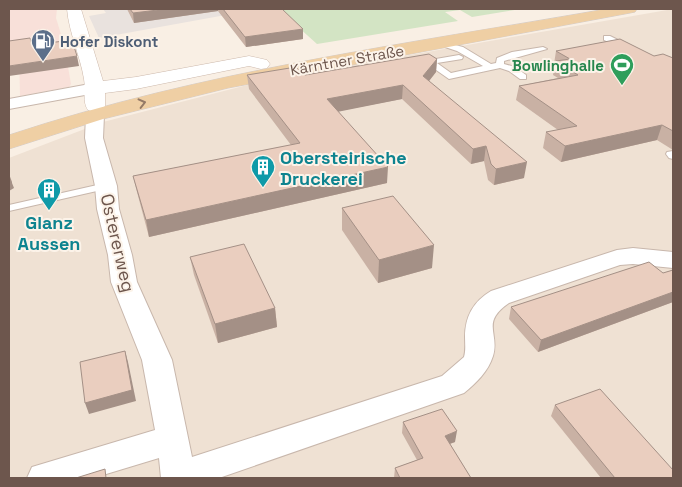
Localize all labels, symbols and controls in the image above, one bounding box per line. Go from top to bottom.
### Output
fuel station icon: Hofer Diskont [30,28,56,62]
place label: Hofer Diskont [60,32,159,51]
street label: Kärntner Straße [289,41,406,79]
sports icon: Bowlinghalle [609,52,635,86]
place label: Bowlinghalle [512,56,604,75]
one-way arrow [137,98,145,108]
place label: Obersteirische Druckerei [280,146,407,190]
building icon: Obersteirische Druckerei [250,154,276,188]
building icon: Glanz Aussen [36,177,62,211]
street label: Ostererweg [96,192,140,294]
place label: Glanz Aussen [18,211,80,255]

